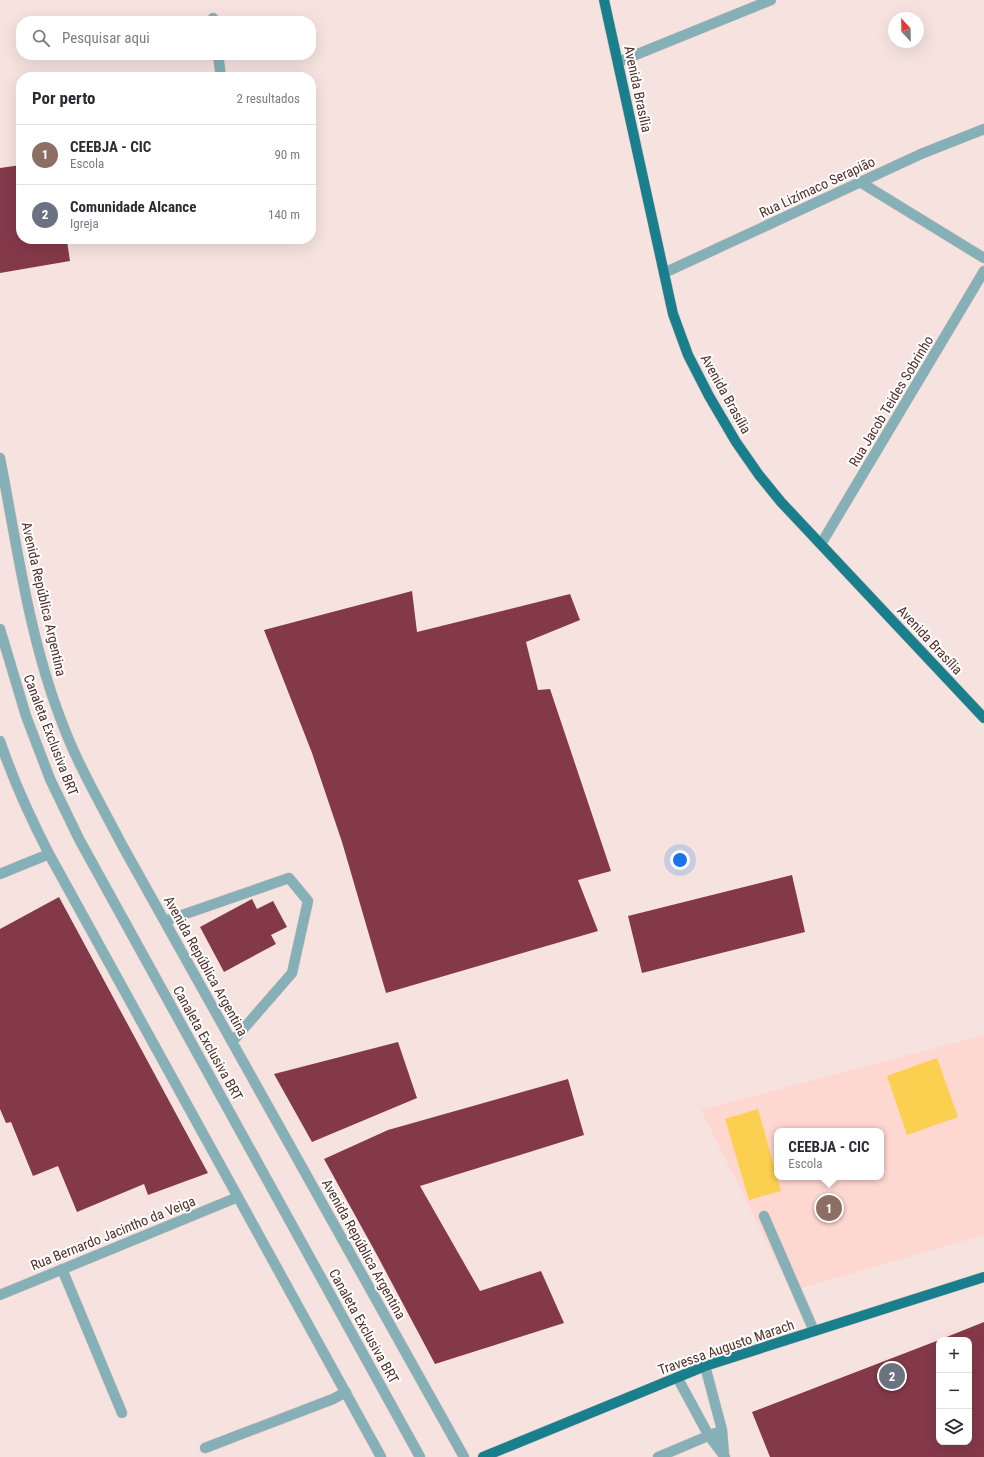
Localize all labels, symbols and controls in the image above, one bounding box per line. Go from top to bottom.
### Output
north arrow [888,12,924,48]
search box [16,16,316,60]
icon: search [30,27,52,49]
text: Pesquisar aqui [62,29,150,47]
street label: Avenida Brasília [621,44,655,134]
text: Por perto [32,88,96,108]
text: 2 resultados [236,91,300,106]
text: CEEBJA - CIC [70,138,151,156]
text: 1 [42,147,48,162]
text: 90 m [274,147,300,162]
street label: Rua Lizímaco Serapião [757,153,877,221]
text: Escola [70,156,104,171]
text: Comunidade Alcance [70,198,196,216]
text: 2 [42,207,48,222]
text: 140 m [268,207,300,222]
text: Igreja [70,216,99,231]
street label: Rua Jacob Teides Sobrinho [846,333,936,469]
street label: Avenida Brasília [698,352,754,436]
street label: Avenida República Argentina [18,520,70,678]
street label: Avenida Brasília [894,602,966,678]
street label: Canaleta Exclusiva BRT [20,672,82,798]
your location [670,850,690,870]
street label: Avenida República Argentina [161,893,251,1039]
street label: Canaleta Exclusiva BRT [170,983,246,1103]
popup [774,1128,884,1180]
text: CEEBJA - CIC [788,1138,870,1156]
text: Escola [788,1156,822,1171]
street label: Avenida República Argentina [319,1176,409,1322]
street label: Rua Bernardo Jacintho da Veiga [28,1193,198,1273]
pin: 1 [816,1193,842,1223]
street label: Canaleta Exclusiva BRT [326,1266,402,1386]
street label: Travessa Augusto Marach [656,1316,796,1378]
map controls [936,1337,972,1445]
button: + [936,1337,972,1373]
pin: 2 [879,1361,905,1391]
button: − [936,1373,972,1409]
button: layers [936,1409,972,1445]

